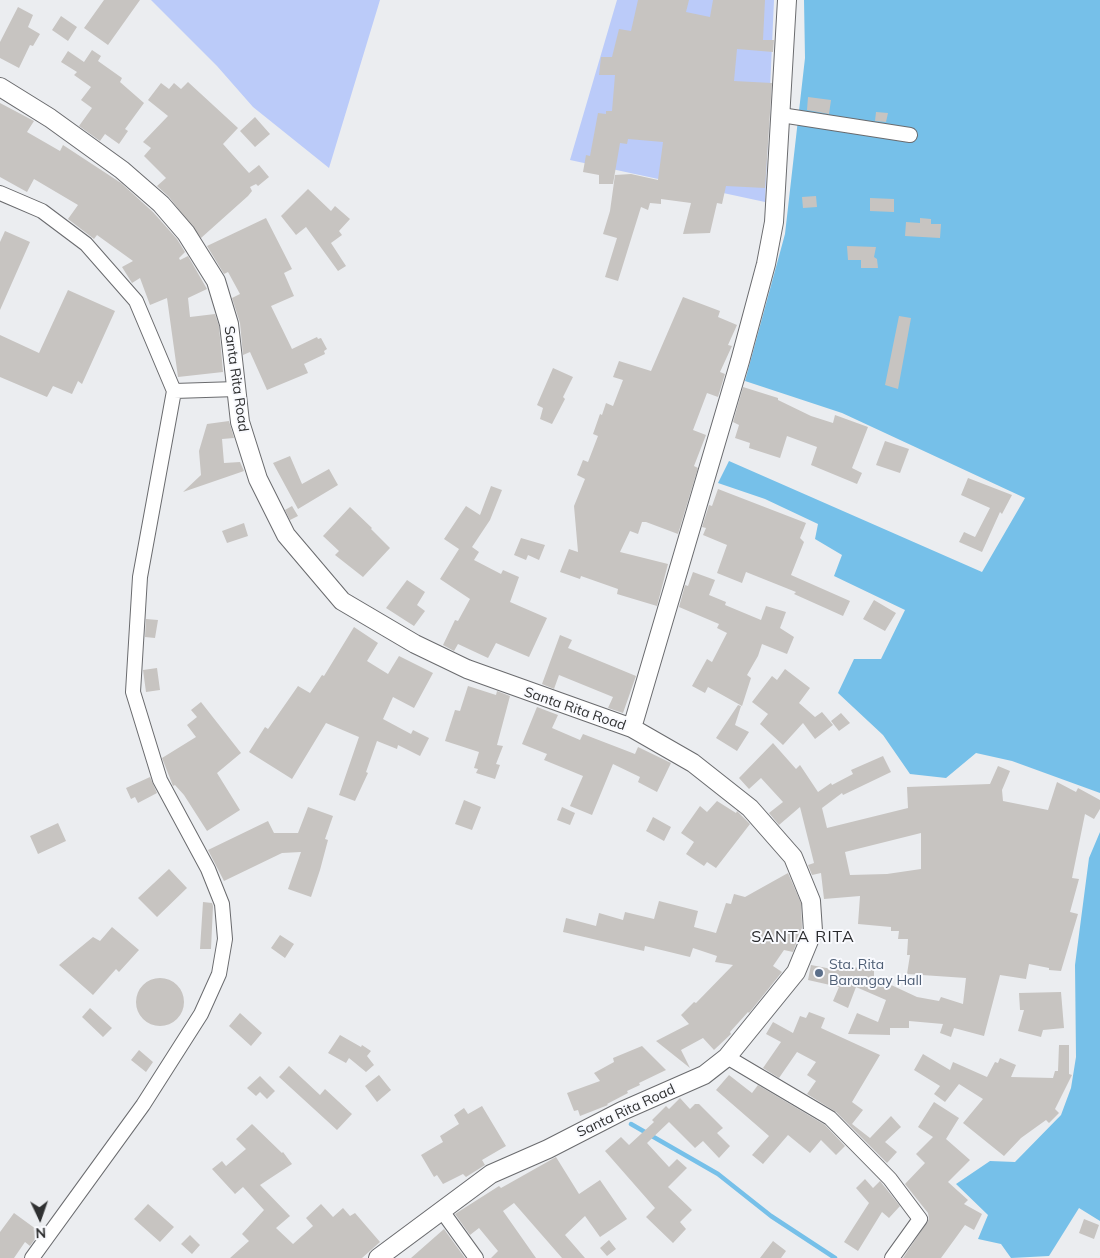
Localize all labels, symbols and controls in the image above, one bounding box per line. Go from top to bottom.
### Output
street label: Santa Rita Road [220,325,252,433]
street label: Santa Rita Road [522,684,628,734]
district label: SANTA RITA [750,927,856,947]
place label: Sta. Rita Barangay Hall [829,957,922,990]
marker: Sta. Rita Barangay Hall [813,967,825,979]
street label: Santa Rita Road [574,1081,678,1141]
north arrow [15,1193,65,1243]
text: N [35,1224,47,1242]

